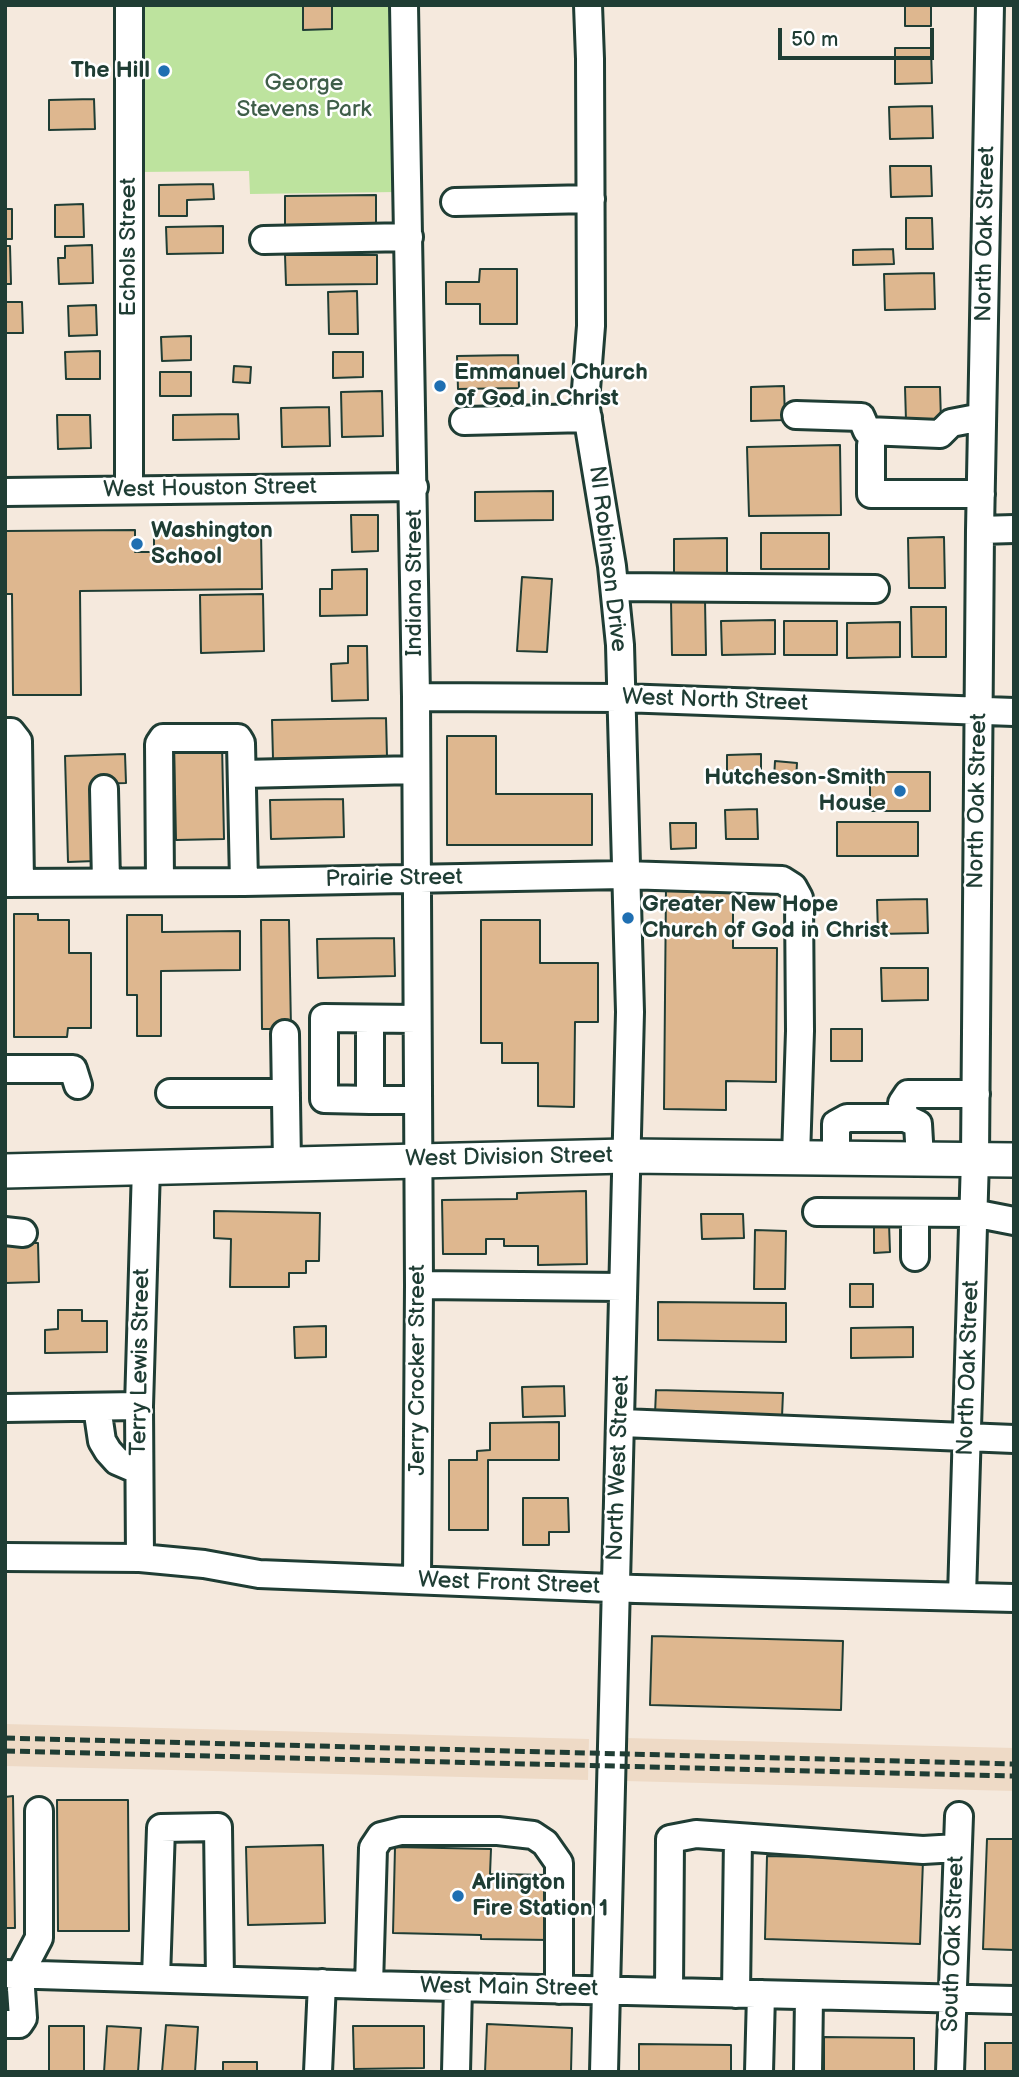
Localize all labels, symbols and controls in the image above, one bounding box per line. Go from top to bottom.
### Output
scale bar [781,14,937,58]
text: 50 m [791,27,838,52]
place label: The Hill [71,57,150,85]
marker: The Hill [156,63,172,79]
park label: George Stevens Park [237,70,371,124]
street label: North Oak Street [971,146,1001,322]
street label: Echols Street [115,177,143,317]
place label: Emmanuel Church of God in Christ [454,359,648,413]
marker: Emmanuel Church of God in Christ [432,378,448,394]
street label: Nl Robinson Drive [582,464,632,654]
street label: West Houston Street [103,473,317,505]
street label: Indiana Street [401,509,429,657]
place label: Washington School [151,517,273,571]
marker: Washington School [129,536,145,552]
street label: West North Street [622,684,808,718]
street label: North Oak Street [963,713,993,889]
place label: Hutcheson-Smith House [704,764,886,818]
marker: Hutcheson-Smith House [892,783,908,799]
street label: Prairie Street [325,864,463,894]
place label: Greater New Hope Church of God in Christ [642,891,888,945]
marker: Greater New Hope Church of God in Christ [620,910,636,926]
street label: West Division Street [405,1142,613,1174]
street label: Jerry Crocker Street [404,1264,432,1476]
street label: Terry Lewis Street [126,1268,156,1456]
street label: North Oak Street [952,1280,986,1456]
street label: North West Street [602,1375,636,1561]
street label: West Front Street [418,1567,600,1601]
street label: South Oak Street [937,1855,971,2033]
place label: Arlington Fire Station 1 [472,1869,608,1923]
marker: Arlington Fire Station 1 [450,1888,466,1904]
street label: West Main Street [419,1973,599,2003]

